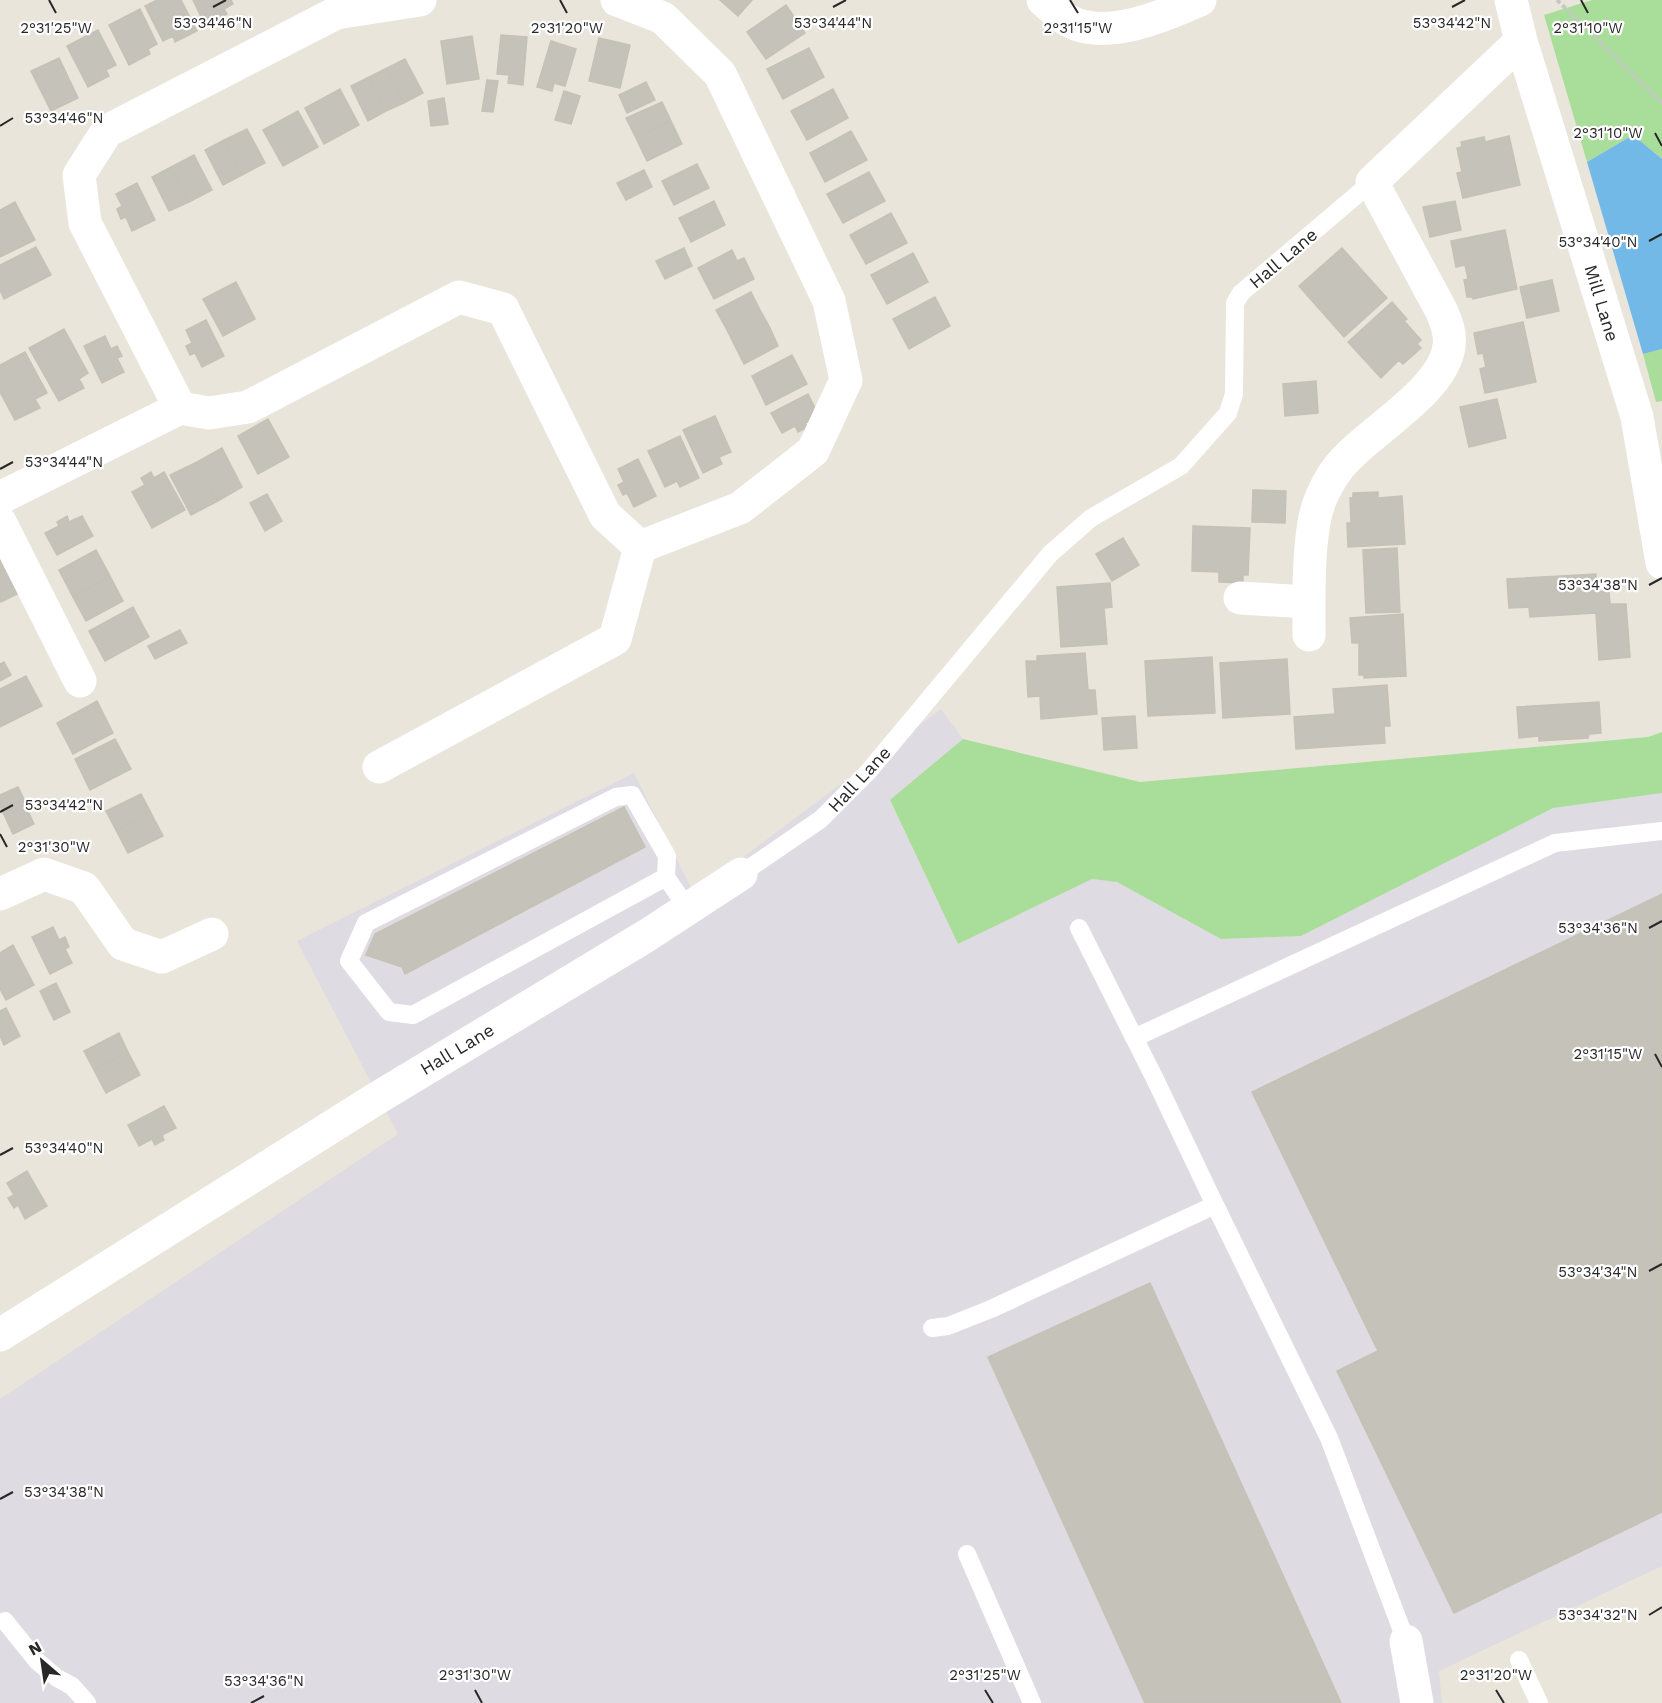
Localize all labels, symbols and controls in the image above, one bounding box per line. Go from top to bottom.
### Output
text: 53°34'46"N [173,14,253,32]
text: 53°34'44"N [794,14,872,32]
text: 53°34'42"N [1413,14,1491,32]
text: 2°31'25"W [20,19,92,37]
text: 2°31'20"W [531,19,603,37]
text: 2°31'15"W [1044,19,1112,37]
text: 2°31'10"W [1553,19,1623,37]
text: 53°34'46"N [24,109,104,127]
text: 2°31'10"W [1573,124,1643,142]
street label: Hall Lane [1245,224,1321,292]
text: 53°34'40"N [1558,233,1638,251]
street label: Mill Lane [1580,262,1624,344]
text: 53°34'44"N [25,453,103,471]
text: 53°34'38"N [1558,576,1638,594]
street label: Hall Lane [823,742,895,816]
text: 53°34'42"N [25,796,103,814]
text: 2°31'30"W [18,838,90,856]
text: 53°34'36"N [1558,919,1638,937]
street label: Hall Lane [416,1019,498,1079]
text: 2°31'15"W [1574,1045,1642,1063]
text: 53°34'40"N [24,1139,104,1157]
text: 53°34'34"N [1558,1263,1638,1281]
text: 53°34'38"N [24,1483,104,1501]
text: 53°34'32"N [1558,1606,1638,1624]
north arrow [12,1631,72,1691]
text: N [25,1637,45,1660]
text: 2°31'30"W [439,1666,511,1684]
text: 2°31'25"W [949,1666,1021,1684]
text: 2°31'20"W [1460,1666,1532,1684]
text: 53°34'36"N [224,1672,304,1690]

